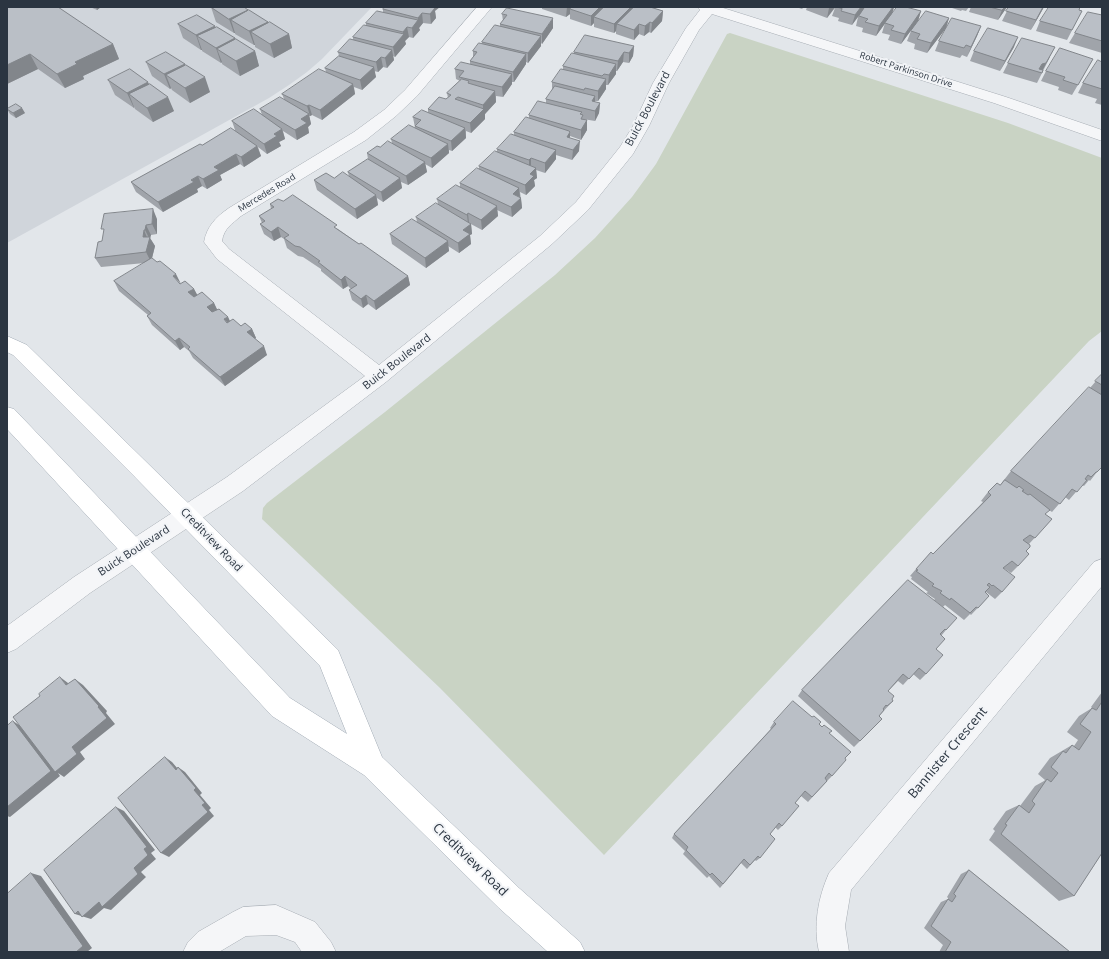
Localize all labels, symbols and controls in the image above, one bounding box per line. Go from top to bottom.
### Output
street label: Robert Parkinson Drive [858,50,954,90]
street label: Buick Boulevard [623,69,673,149]
street label: Mercedes Road [236,172,298,214]
street label: Buick Boulevard [360,331,434,393]
street label: Creditview Road [177,506,245,574]
street label: Buick Boulevard [96,523,172,579]
street label: Bannister Crescent [905,704,991,802]
street label: Creditview Road [429,820,511,900]

